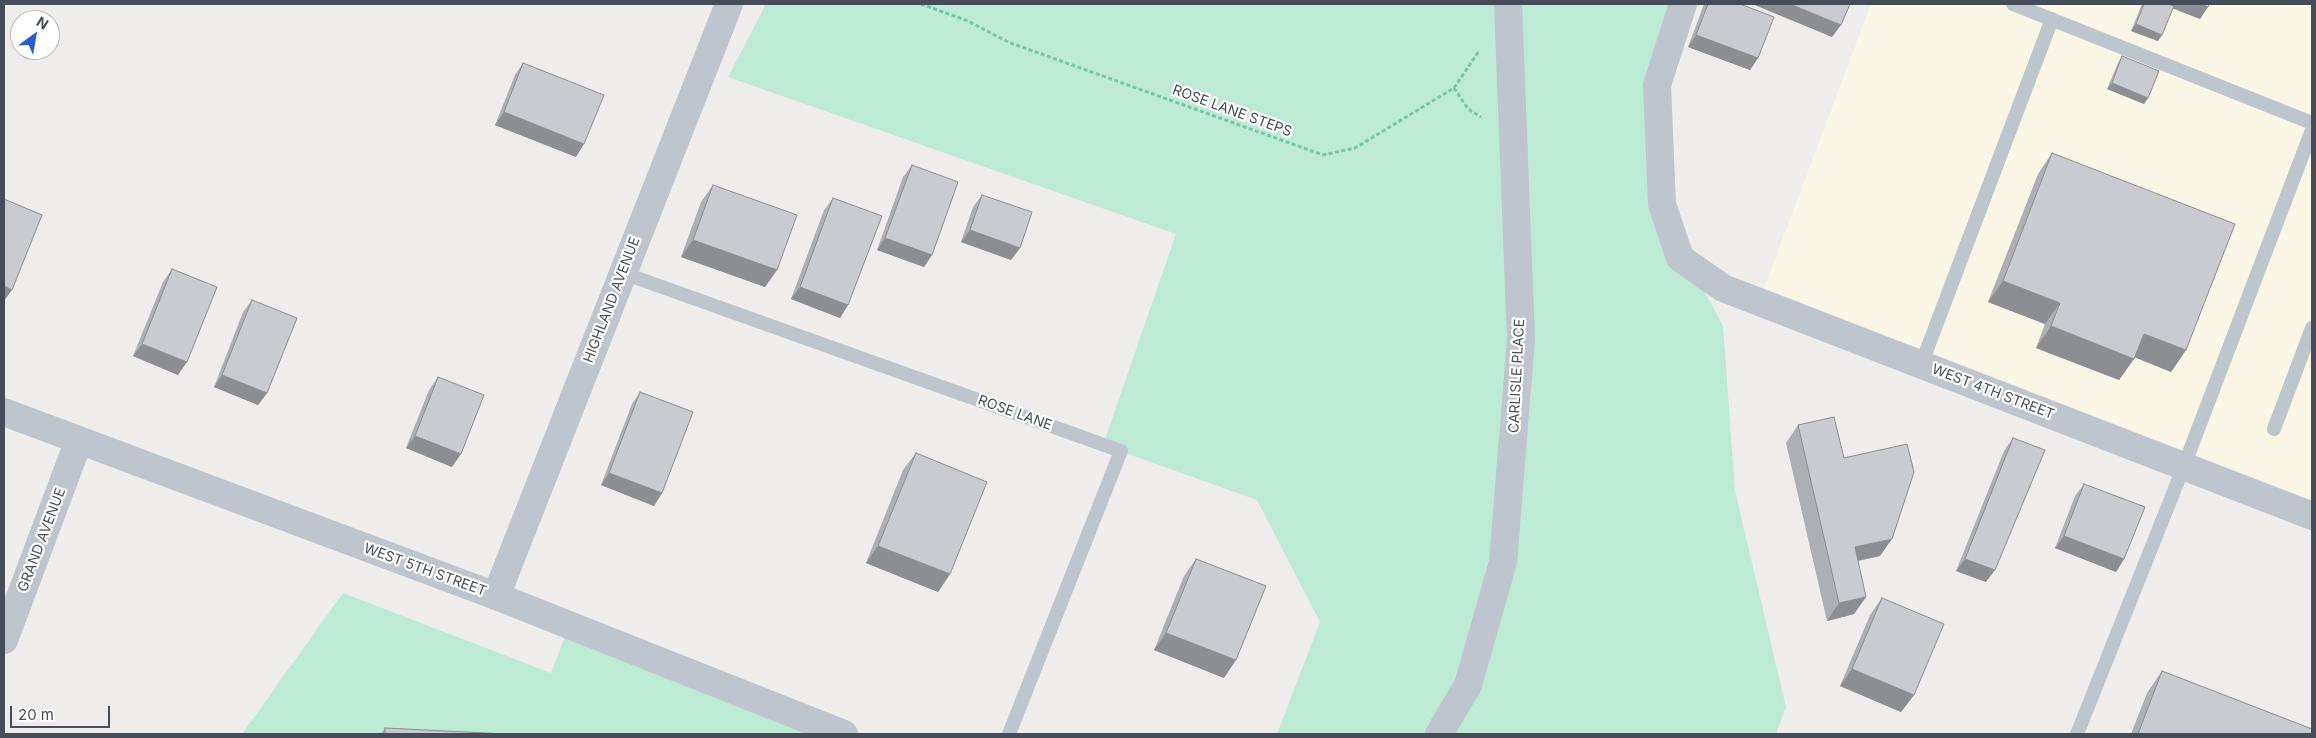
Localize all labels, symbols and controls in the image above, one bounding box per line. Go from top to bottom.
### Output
north arrow [10,10,60,60]
text: N [34,13,52,33]
street label: ROSE LANE STEPS [1170,82,1294,140]
street label: HIGHLAND AVENUE [580,235,644,365]
street label: CARLISLE PLACE [1506,319,1528,433]
street label: WEST 4TH STREET [1930,361,2056,423]
street label: ROSE LANE [976,392,1054,434]
street label: GRAND AVENUE [14,486,70,594]
street label: WEST 5TH STREET [362,540,488,600]
scale bar [12,696,112,728]
text: 20 m [18,705,54,724]

